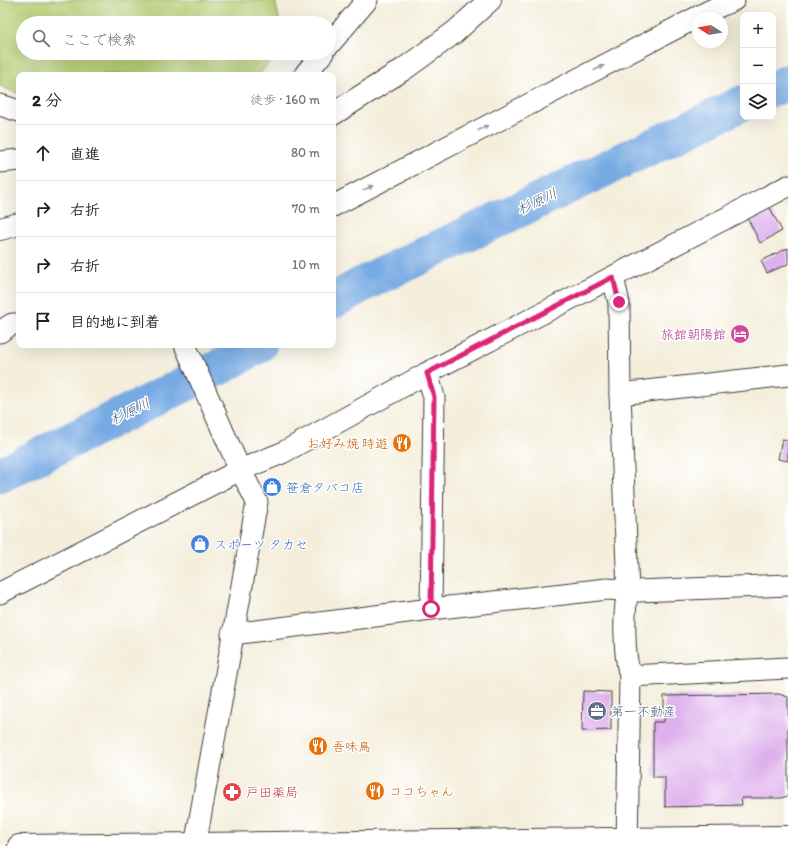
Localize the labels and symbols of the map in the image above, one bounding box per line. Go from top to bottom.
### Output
north arrow [692,12,728,48]
one-way arrow [593,65,604,72]
one-way arrow [477,125,489,131]
one-way arrow [362,185,373,191]
water label: 杉原川 [515,185,560,218]
route end [610,293,628,311]
hotel icon: 旅館朝陽館 [729,323,751,345]
place label: 旅館朝陽館 [661,327,726,342]
water label: 杉原川 [108,395,153,428]
restaurant icon: お好み焼 時遊 [391,432,413,454]
place label: お好み焼 時遊 [307,436,388,451]
shop icon: 笹倉タバコ店 [261,476,283,498]
place label: 笹倉タバコ店 [286,480,364,495]
shop icon: スポーツ タカセ [189,533,211,555]
place label: スポーツ タカセ [214,537,308,552]
route start [422,600,440,618]
office icon: 第一不動産 [586,700,608,722]
place label: 第一不動産 [611,704,676,719]
restaurant icon: 吾味鳥 [307,735,329,757]
place label: 吾味鳥 [332,739,371,754]
restaurant icon: ココちゃん [364,780,386,802]
pharmacy icon: 戸田薬局 [221,781,243,803]
place label: ココちゃん [389,784,454,799]
place label: 戸田薬局 [246,785,298,800]

